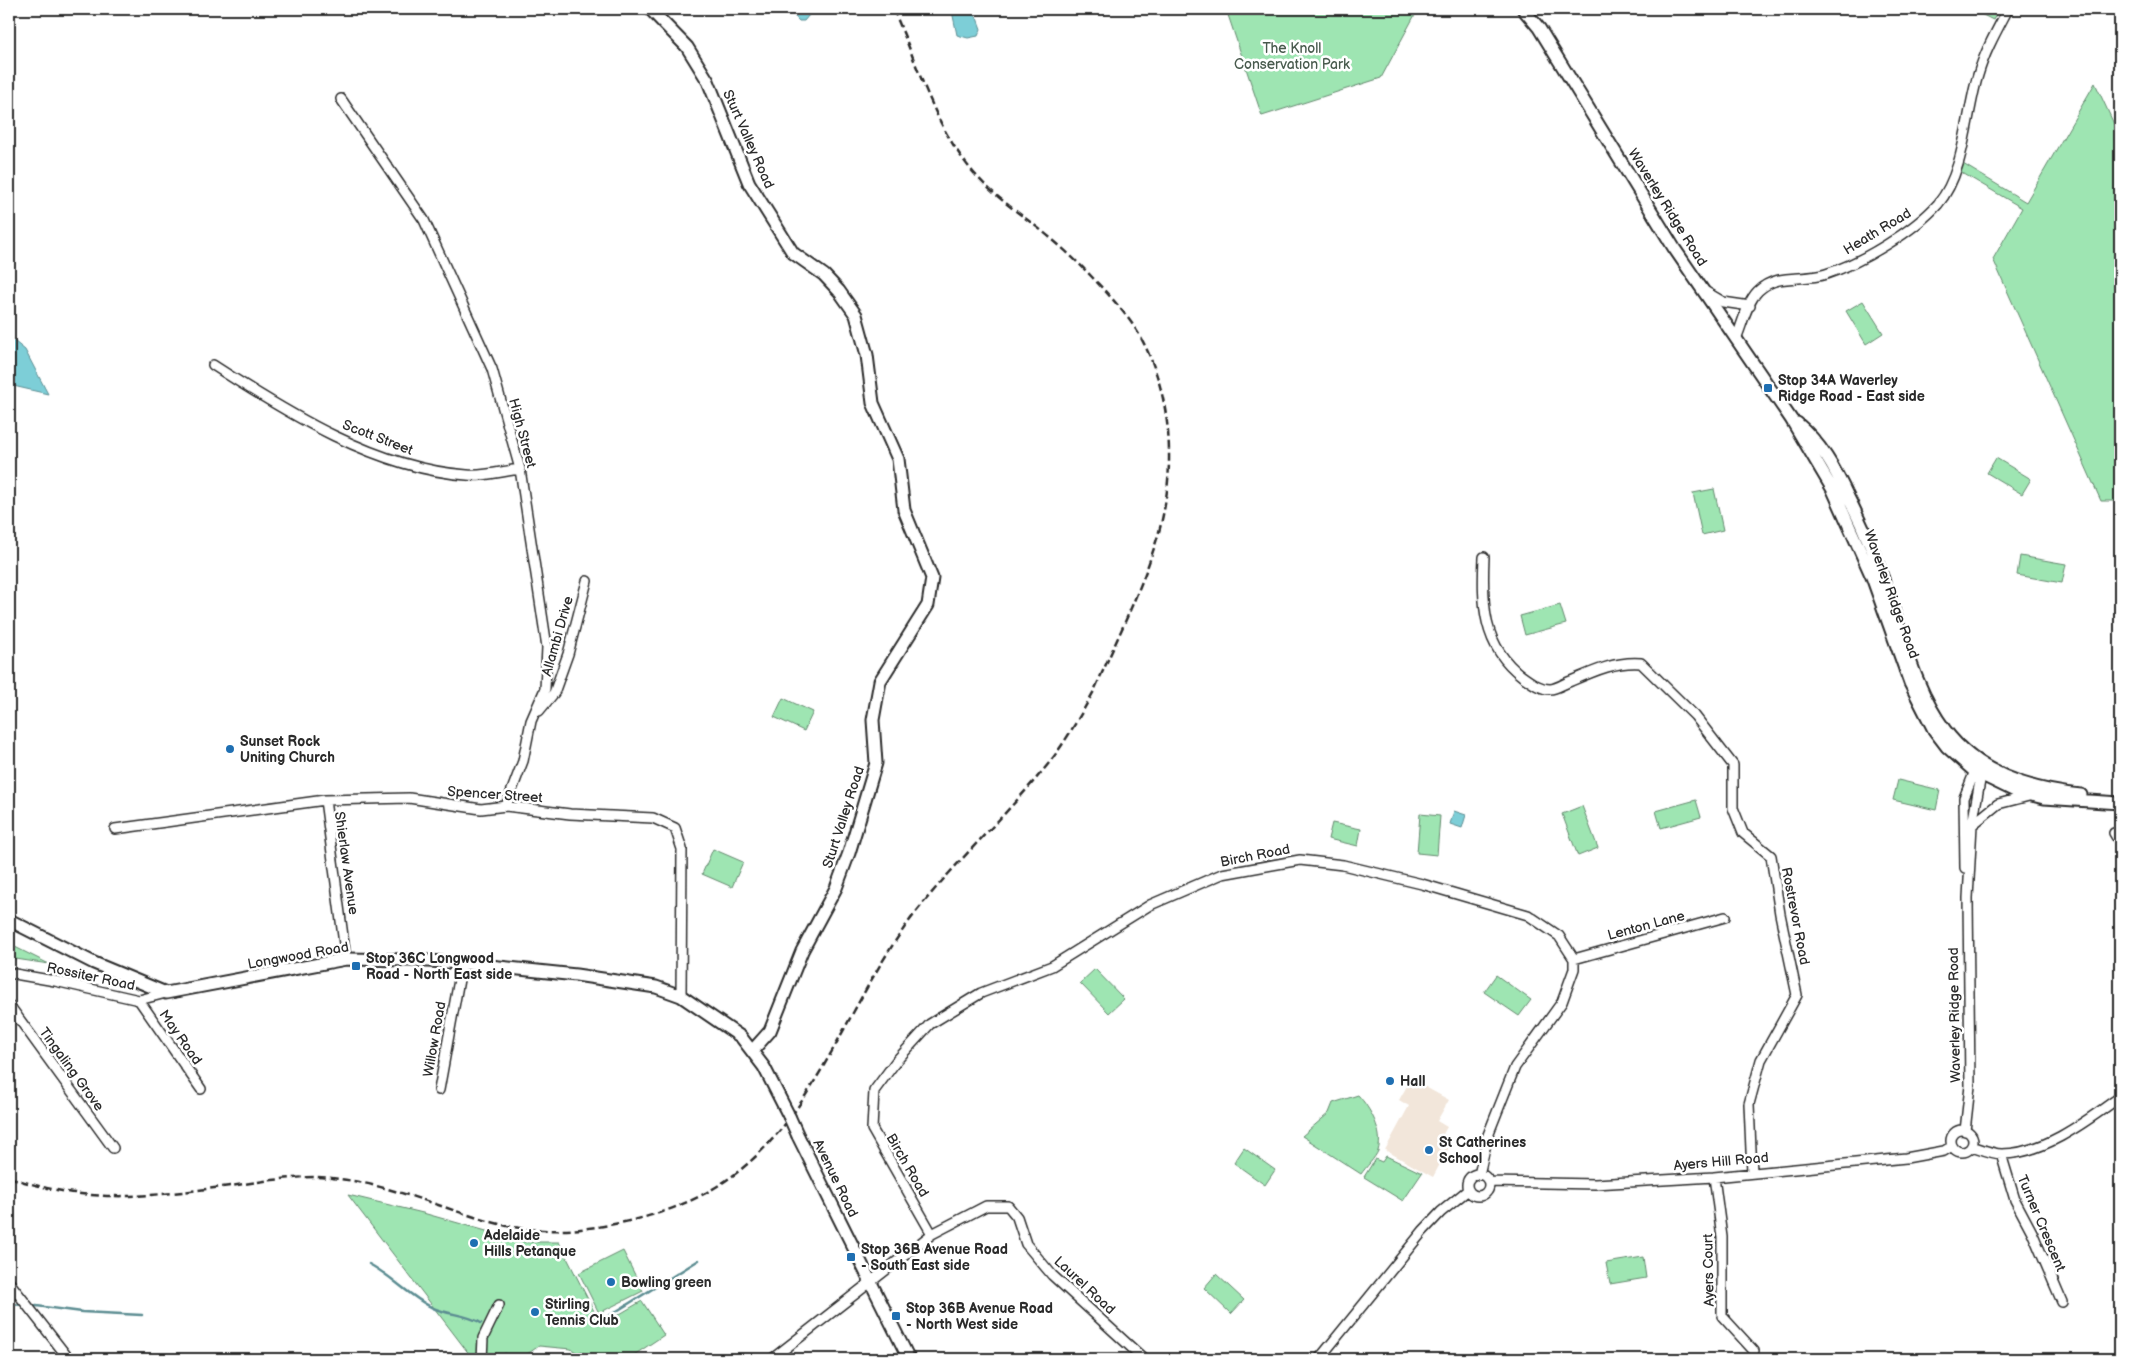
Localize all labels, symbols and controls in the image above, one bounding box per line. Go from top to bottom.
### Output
park label: The Knoll Conservation Park [1234,40,1350,73]
street label: Sturt Valley Road [719,87,778,191]
street label: Waverley Ridge Road [1624,145,1711,269]
street label: Heath Road [1840,205,1914,258]
place label: Stop 34A Waverley Ridge Road - East side [1778,372,1925,405]
marker: Stop 34A Waverley Ridge Road - East side [1762,382,1774,394]
street label: High Street [505,397,540,470]
street label: Scott Street [340,416,416,459]
street label: Waverley Ridge Road [1860,528,1923,661]
street label: Allambi Drive [538,594,577,678]
place label: Sunset Rock Uniting Church [240,733,335,766]
marker: Sunset Rock Uniting Church [224,743,236,755]
street label: Sturt Valley Road [819,764,868,870]
street label: Spencer Street [447,783,544,806]
street label: Shierlaw Avenue [331,810,362,916]
street label: Birch Road [1219,840,1291,871]
street label: Rostrevor Road [1778,866,1813,966]
street label: Lenton Lane [1606,907,1687,944]
street label: Longwood Road [246,938,350,973]
street label: Waverley Ridge Road [1945,947,1964,1083]
place label: Stop 36C Longwood Road - North East side [366,950,512,983]
street label: Rossiter Road [45,959,137,994]
marker: Stop 36C Longwood Road - North East side [350,960,362,972]
street label: Willow Road [419,1000,449,1078]
street label: May Road [156,1007,206,1068]
street label: Tingaling Grove [36,1024,108,1114]
place label: Hall [1400,1073,1425,1090]
marker: Hall [1384,1075,1396,1087]
street label: Birch Road [883,1130,933,1200]
place label: St Catherines School [1439,1134,1526,1167]
street label: Avenue Road [809,1136,862,1220]
marker: St Catherines School [1423,1144,1435,1156]
street label: Ayers Hill Road [1673,1149,1769,1174]
street label: Turner Crescent [2014,1172,2070,1275]
place label: Adelaide Hills Petanque [483,1227,576,1260]
street label: Ayers Court [1699,1233,1718,1307]
marker: Adelaide Hills Petanque [468,1237,480,1249]
place label: Stop 36B Avenue Road - South East side [861,1241,1008,1274]
marker: Stop 36B Avenue Road - South East side [845,1251,857,1263]
street label: Laurel Road [1051,1253,1119,1318]
place label: Bowling green [621,1274,712,1291]
marker: Bowling green [605,1276,617,1288]
place label: Stirling Tennis Club [545,1296,619,1329]
place label: Stop 36B Avenue Road - North West side [906,1300,1053,1333]
marker: Stirling Tennis Club [529,1306,541,1318]
marker: Stop 36B Avenue Road - North West side [890,1310,902,1322]

